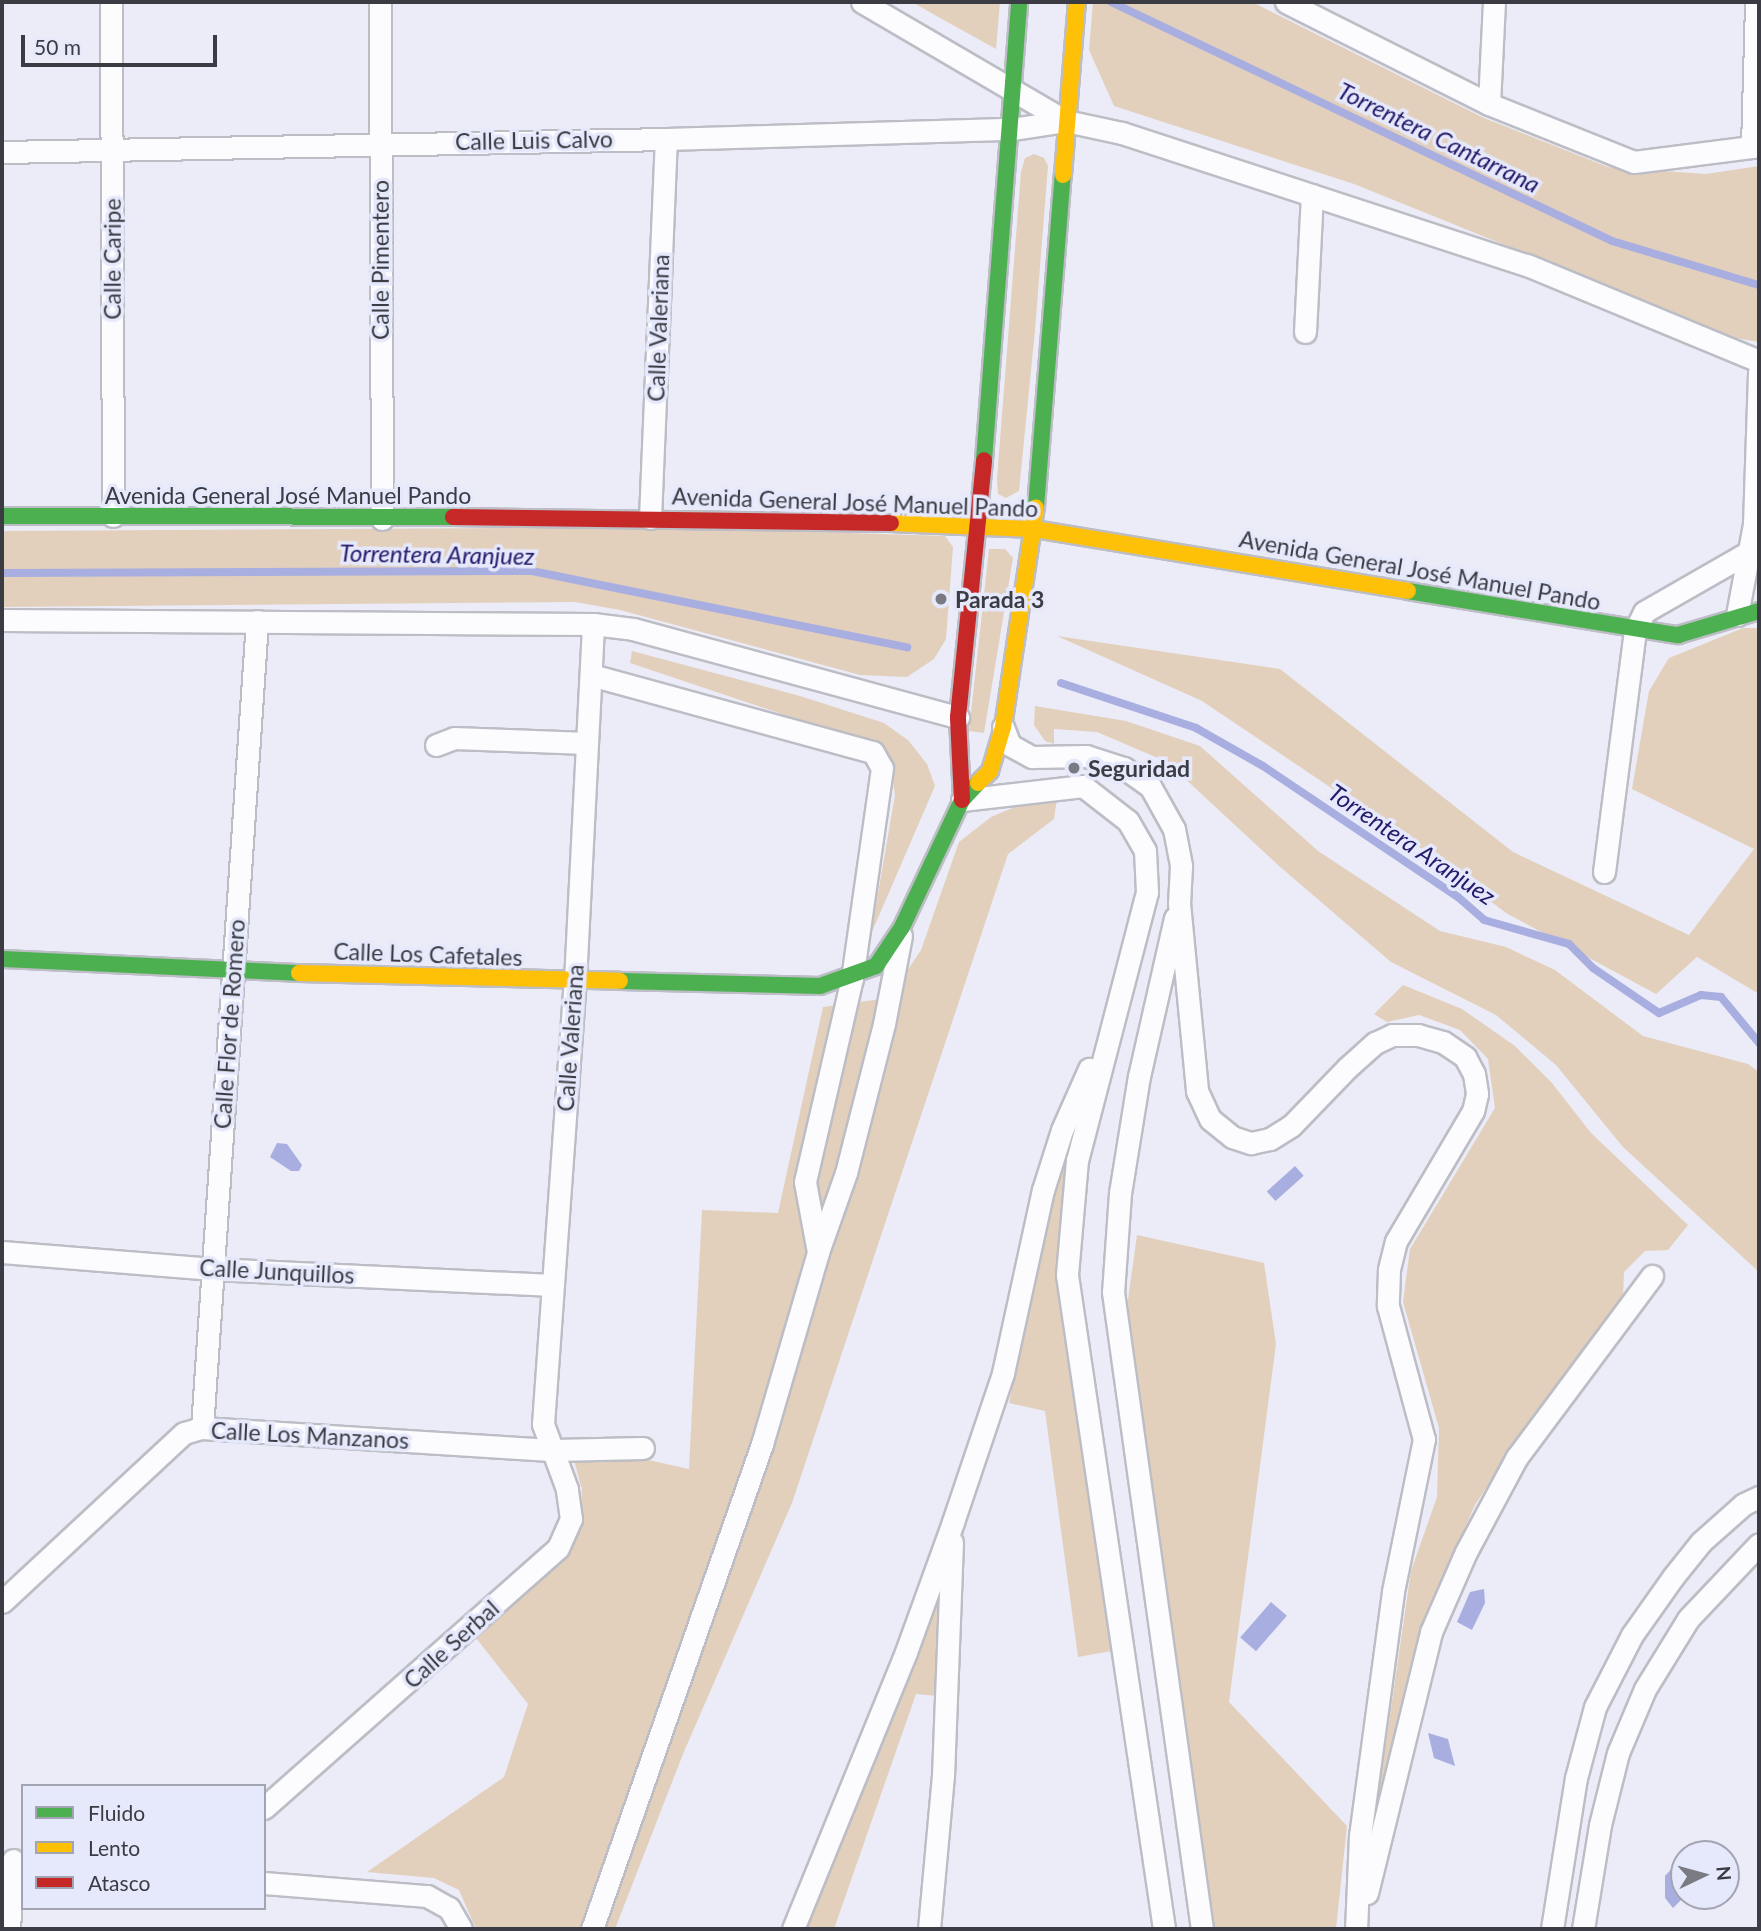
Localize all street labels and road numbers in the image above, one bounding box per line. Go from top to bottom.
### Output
street label: Calle Luis Calvo [455,125,613,155]
street label: Calle Pimentero [366,180,394,340]
street label: Calle Caripe [98,198,126,320]
street label: Calle Valeriana [642,253,674,403]
street label: Avenida General José Manuel Pando [104,481,472,509]
street label: Avenida General José Manuel Pando [671,482,1039,522]
street label: Avenida General José Manuel Pando [1237,525,1603,615]
street label: Calle Flor de Romero [208,918,250,1130]
street label: Calle Los Cafetales [333,937,523,971]
street label: Calle Valeriana [551,963,589,1113]
street label: Calle Junquillos [198,1253,356,1289]
street label: Calle Los Manzanos [210,1416,410,1454]
street label: Calle Serbal [398,1594,504,1694]

